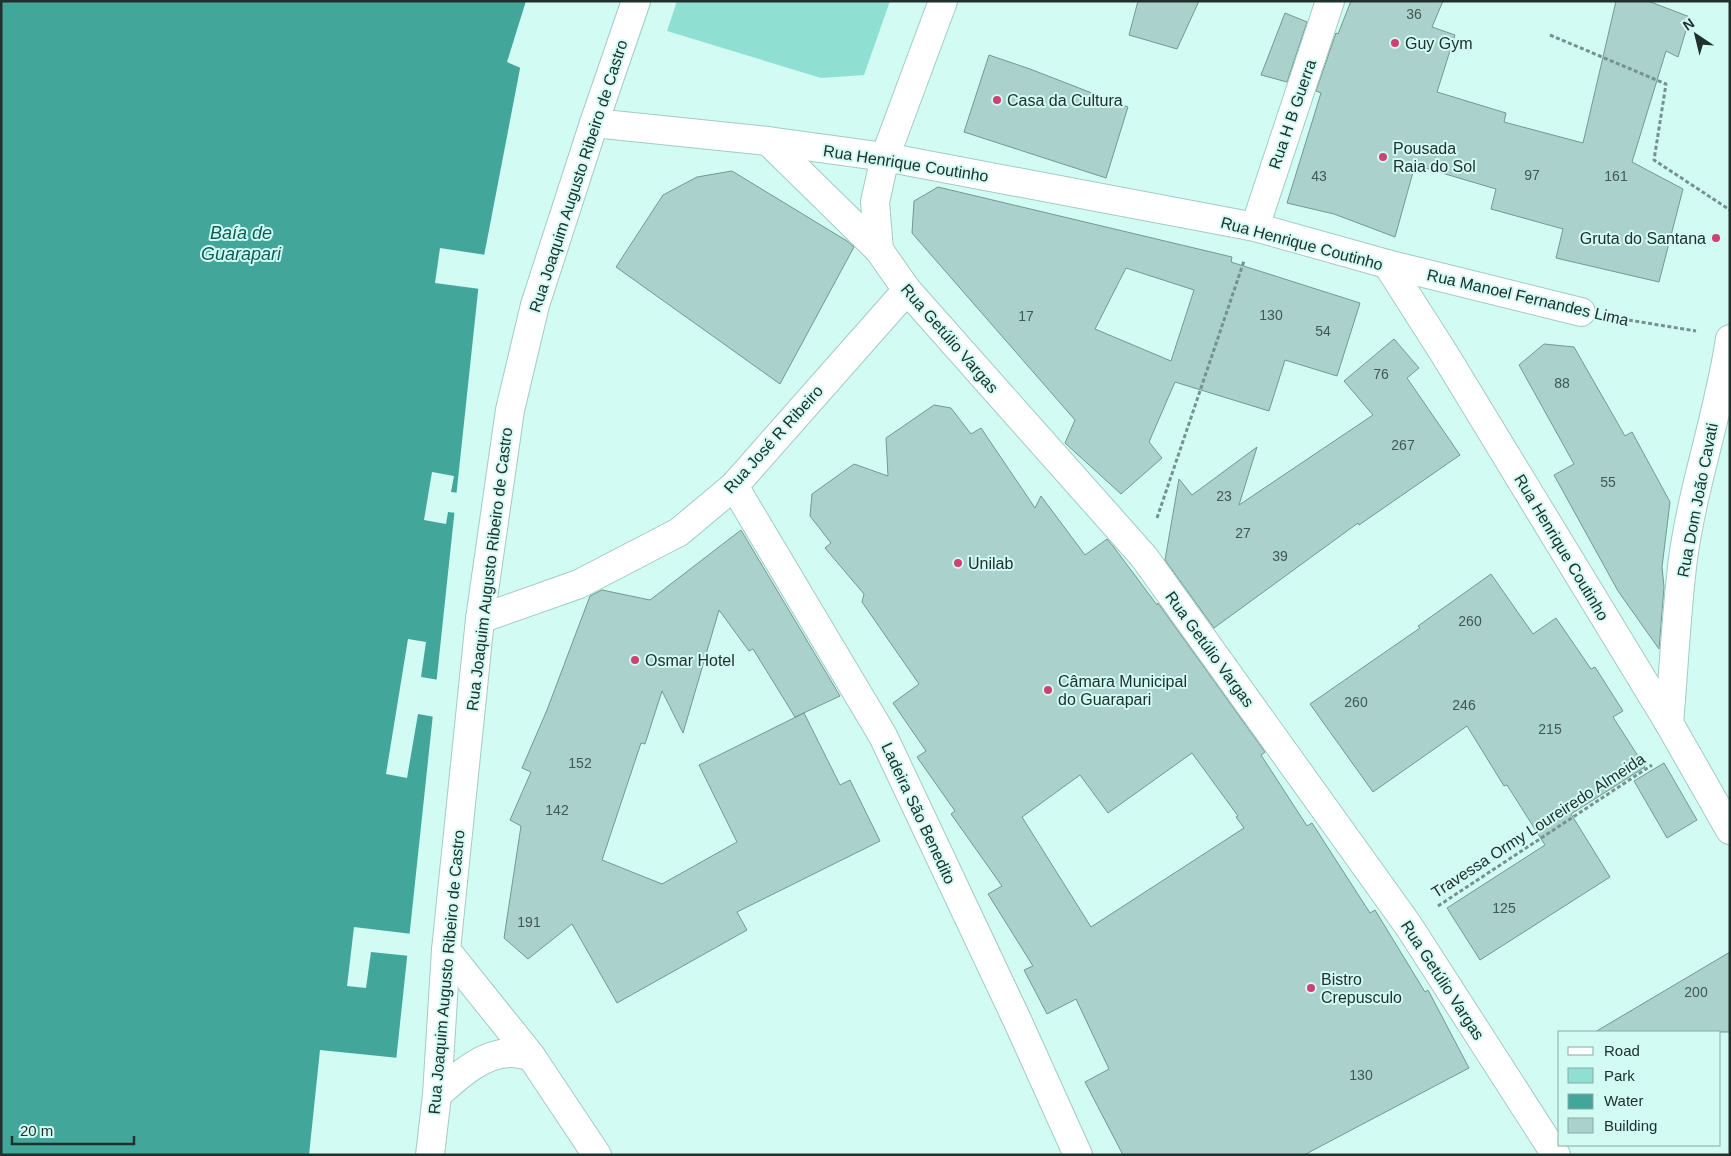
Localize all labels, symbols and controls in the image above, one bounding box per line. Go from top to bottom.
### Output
house number: 36 [1406,6,1422,22]
north arrow [1671,10,1721,60]
text: N [1680,15,1697,34]
place label: Guy Gym [1405,35,1473,52]
marker: Guy Gym [1389,37,1401,49]
street label: Rua Joaquim Augusto Ribeiro de Castro [526,38,631,315]
street label: Rua H B Guerra [1266,57,1319,171]
place label: Casa da Cultura [1007,92,1123,109]
marker: Casa da Cultura [991,94,1003,106]
place label: Pousada Raia do Sol [1393,140,1476,175]
street label: Rua Henrique Coutinho [822,142,990,185]
marker: Pousada Raia do Sol [1377,151,1389,163]
house number: 97 [1524,167,1540,183]
house number: 43 [1311,168,1327,184]
house number: 161 [1604,168,1628,184]
street label: Rua Henrique Coutinho [1219,214,1385,273]
water label: Baía de Guarapari [201,223,282,264]
place label: Gruta do Santana [1580,230,1706,247]
marker: Gruta do Santana [1710,232,1722,244]
street label: Rua Manoel Fernandes Lima [1425,266,1630,329]
street label: Rua Getúlio Vargas [898,281,1001,396]
house number: 130 [1259,307,1283,323]
house number: 17 [1018,308,1034,324]
house number: 54 [1315,323,1331,339]
house number: 76 [1373,366,1389,382]
house number: 88 [1554,375,1570,391]
street label: Rua José R Ribeiro [721,382,826,497]
street label: Rua Dom João Cavati [1674,422,1721,579]
street label: Rua Joaquim Augusto Ribeiro de Castro [464,426,515,712]
house number: 267 [1391,437,1415,453]
street label: Rua Henrique Coutinho [1511,471,1612,623]
house number: 55 [1600,474,1616,490]
house number: 23 [1216,488,1232,504]
house number: 27 [1235,525,1251,541]
house number: 39 [1272,548,1288,564]
place label: Unilab [968,555,1013,572]
marker: Unilab [952,557,964,569]
street label: Rua Getúlio Vargas [1162,588,1257,710]
house number: 260 [1458,613,1482,629]
place label: Osmar Hotel [645,652,735,669]
marker: Osmar Hotel [629,654,641,666]
place label: Câmara Municipal do Guarapari [1058,673,1187,708]
marker: Câmara Municipal do Guarapari [1042,684,1054,696]
house number: 260 [1344,694,1368,710]
house number: 246 [1452,697,1476,713]
house number: 215 [1538,721,1562,737]
street label: Ladeira São Benedito [878,740,959,887]
street label: Travessa Ormy Loureiredo Almeida [1428,750,1648,901]
house number: 152 [568,755,592,771]
house number: 142 [545,802,569,818]
street label: Rua Joaquim Augusto Ribeiro de Castro [426,829,467,1115]
house number: 125 [1492,900,1516,916]
house number: 191 [517,914,541,930]
street label: Rua Getúlio Vargas [1398,918,1487,1043]
place label: Bistro Crepusculo [1321,971,1402,1006]
marker: Bistro Crepusculo [1305,982,1317,994]
house number: 200 [1684,984,1708,1000]
legend [1558,1031,1721,1146]
text: Road [1604,1042,1640,1059]
house number: 130 [1349,1067,1373,1083]
text: Park [1604,1067,1635,1084]
text: Water [1604,1092,1643,1109]
scale bar [12,1114,135,1146]
text: Building [1604,1117,1657,1134]
text: 20 m [20,1122,53,1139]

